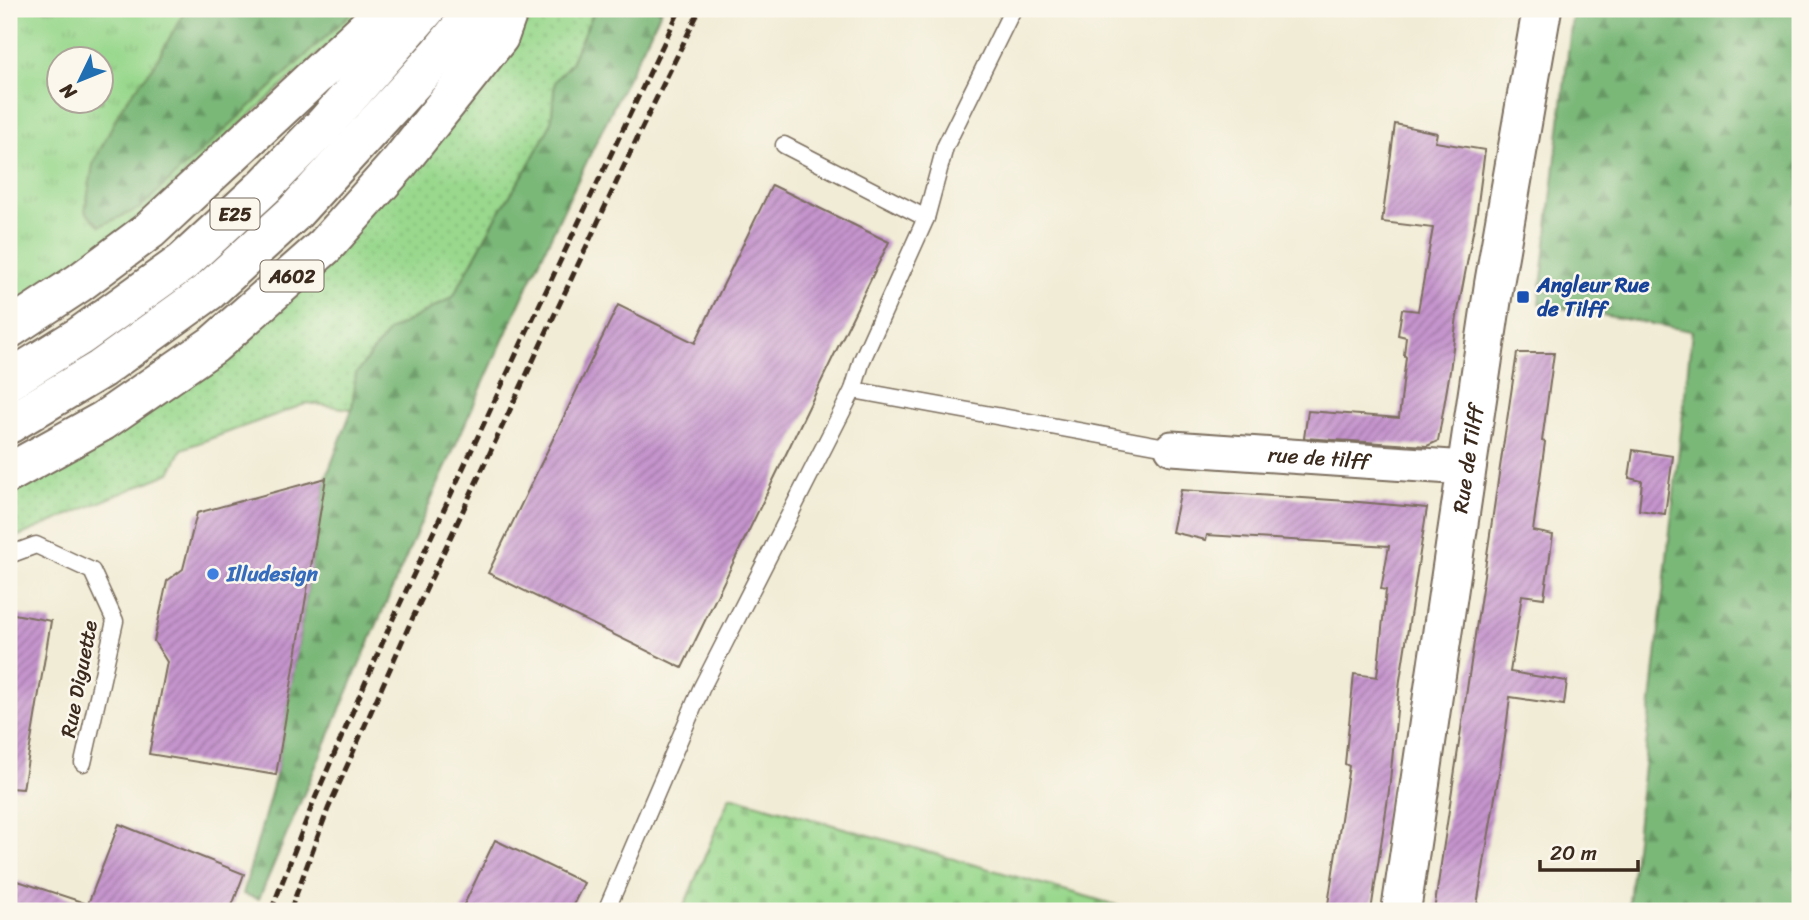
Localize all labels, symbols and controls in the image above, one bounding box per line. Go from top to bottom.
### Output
north arrow [46,46,116,116]
text: N [51,75,85,108]
road number: E25 [210,198,260,230]
road number: A602 [260,260,324,292]
place label: Angleur Rue de Tilff [1536,266,1650,328]
marker: Angleur Rue de Tilff [1515,289,1531,305]
street label: Rue de Tilff [1441,399,1495,516]
street label: rue de tilff [1267,436,1374,481]
place label: Illudesign [226,555,318,593]
marker: Illudesign [205,566,221,582]
street label: Rue Diguette [49,617,109,741]
scale bar [1540,829,1638,873]
text: 20 m [1550,834,1597,872]

